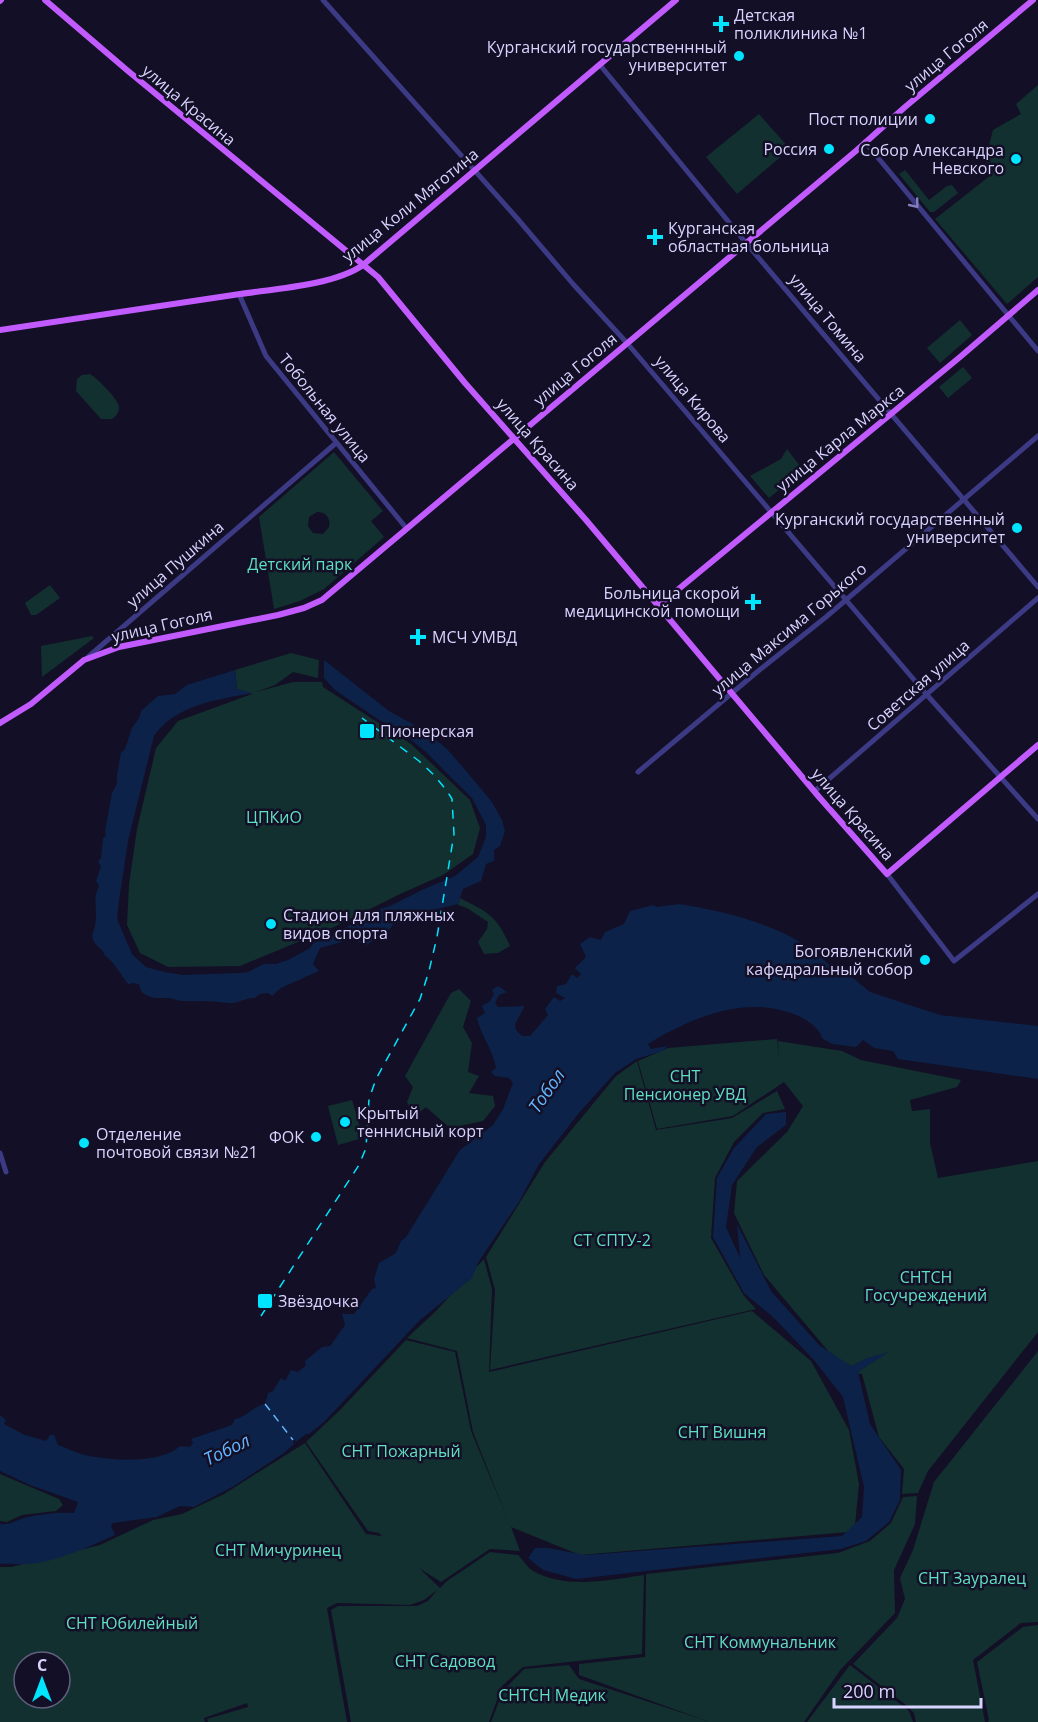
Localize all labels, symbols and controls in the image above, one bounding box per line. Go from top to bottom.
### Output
place label: Детская поликлиника №1 [734,4,868,44]
street label: улица Гоголя [900,14,992,96]
marker: Детская поликлиника №1 [712,15,730,33]
place label: Курганский государственнный университет [487,36,727,76]
marker: Курганский государственнный университет [732,49,746,63]
street label: улица Красина [138,59,240,151]
place label: Пост полиции [808,108,918,130]
marker: Пост полиции [923,112,937,126]
place label: Россия [763,138,817,160]
place label: Собор Александра Невского [860,139,1004,179]
marker: Россия [822,142,836,156]
street label: улица Коли Мяготина [337,143,483,267]
marker: Собор Александра Невского [1009,152,1023,166]
one-way arrow [907,197,918,208]
place label: Курганская областная больница [668,217,829,257]
marker: Курганская областная больница [646,228,664,246]
street label: улица Томина [784,269,872,367]
street label: улица Гоголя [529,328,621,410]
street label: Тобольная улица [274,349,376,467]
street label: улица Кирова [650,351,736,447]
street label: улица Карла Маркса [771,379,909,497]
street label: улица Красина [492,393,584,495]
place label: Курганский государственный университет [775,508,1005,548]
street label: улица Пушкина [122,516,228,612]
marker: Курганский государственный университет [1010,521,1024,535]
park label: Детский парк [248,553,353,575]
street label: улица Максима Горького [707,558,871,700]
place label: Больница скорой медицинской помощи [564,582,740,622]
marker: Больница скорой медицинской помощи [744,593,762,611]
street label: улица Гоголя [109,603,215,647]
place label: МСЧ УМВД [432,626,517,648]
marker: МСЧ УМВД [409,628,427,646]
street label: Советская улица [862,634,974,736]
place label: Пионерская [380,720,474,742]
marker: Пионерская [358,722,376,740]
street label: улица Красина [807,763,899,865]
park label: ЦПКиО [246,806,302,828]
place label: Стадион для пляжных видов спорта [283,904,455,944]
marker: Стадион для пляжных видов спорта [264,917,278,931]
place label: Богоявленский кафедральный собор [746,940,913,980]
marker: Богоявленский кафедральный собор [918,953,932,967]
water label: Тобол [522,1063,570,1117]
park label: СНТ Пенсионер УВД [624,1065,746,1105]
place label: Крытый теннисный корт [357,1102,484,1142]
marker: Крытый теннисный корт [338,1115,352,1129]
place label: Отделение почтовой связи №21 [96,1123,258,1163]
place label: ФОК [269,1126,304,1148]
marker: ФОК [309,1130,323,1144]
marker: Отделение почтовой связи №21 [77,1136,91,1150]
park label: СТ СПТУ-2 [573,1229,651,1251]
park label: СНТСН Госучреждений [865,1266,987,1306]
place label: Звёздочка [278,1290,359,1312]
marker: Звёздочка [256,1292,274,1310]
park label: СНТ Вишня [678,1421,766,1443]
water label: Тобол [199,1428,254,1471]
park label: СНТ Пожарный [341,1440,461,1462]
park label: СНТ Мичуринец [215,1539,341,1561]
park label: СНТ Зауралец [918,1567,1026,1589]
park label: СНТ Юбилейный [66,1612,198,1634]
park label: СНТ Коммунальник [684,1631,837,1653]
north arrow [12,1650,72,1710]
park label: СНТ Садовод [395,1650,495,1672]
text: С [37,1654,47,1676]
scale bar [834,1671,981,1709]
text: 200 m [843,1679,895,1703]
park label: СНТСН Медик [498,1684,607,1706]

